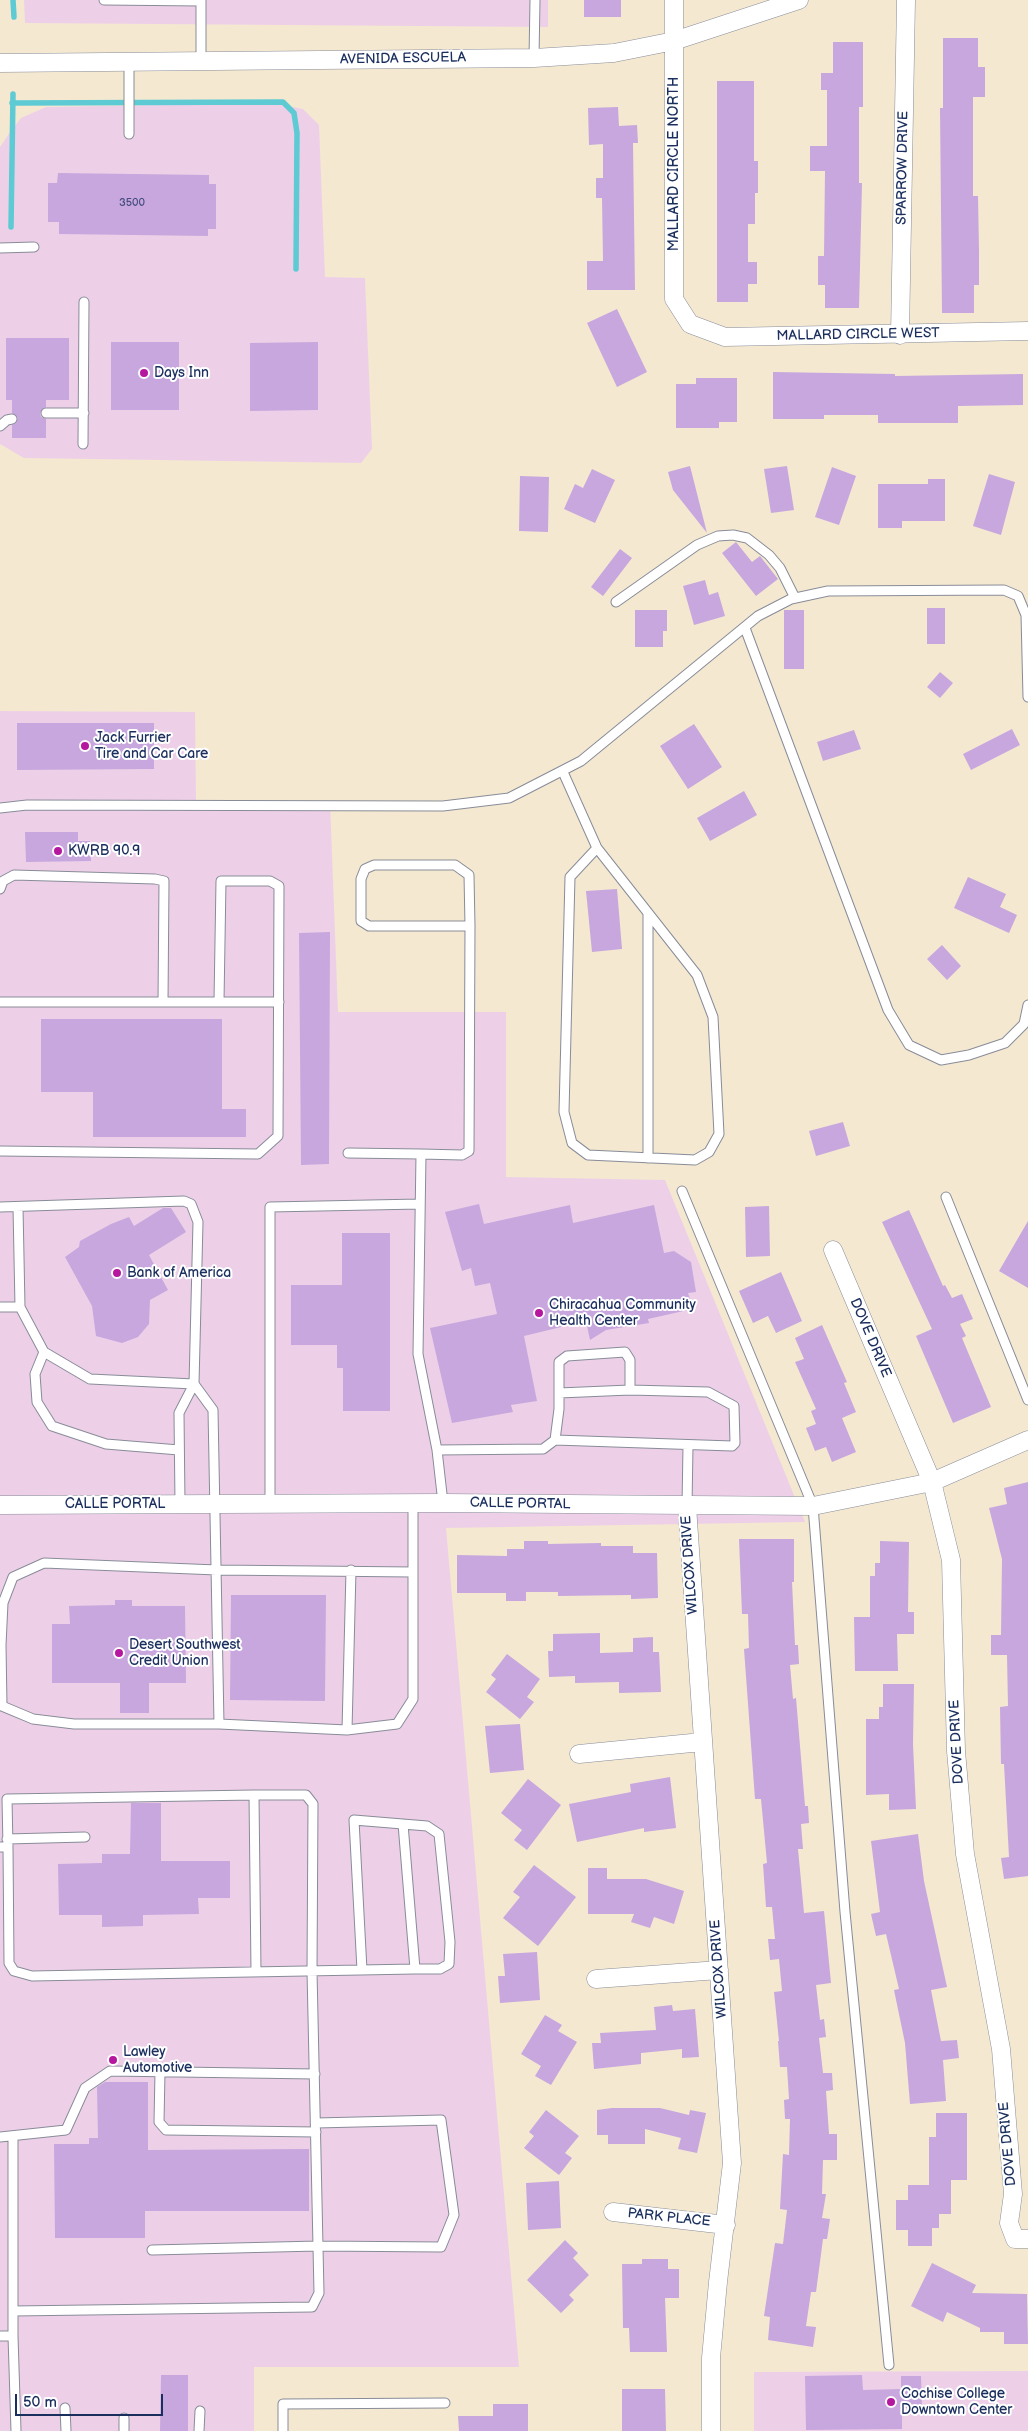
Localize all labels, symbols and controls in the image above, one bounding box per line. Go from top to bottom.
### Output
street label: AVENIDA ESCUELA [340,50,466,68]
street label: MALLARD CIRCLE NORTH [666,77,682,251]
street label: SPARROW DRIVE [894,111,912,225]
house number: 3500 [119,196,145,210]
street label: MALLARD CIRCLE WEST [776,325,940,345]
place label: Days Inn [154,365,209,381]
marker: Days Inn [138,367,150,379]
place label: Jack Furrier Tire and Car Care [95,730,208,762]
marker: Jack Furrier Tire and Car Care [79,740,91,752]
place label: KWRB 90.9 [68,843,140,859]
marker: KWRB 90.9 [52,845,64,857]
place label: Bank of America [127,1265,231,1281]
marker: Bank of America [111,1267,123,1279]
street label: DOVE DRIVE [846,1296,894,1380]
place label: Chiracahua Community Health Center [549,1297,696,1330]
marker: Chiracahua Community Health Center [533,1307,545,1319]
street label: CALLE PORTAL [470,1495,570,1513]
street label: CALLE PORTAL [65,1496,165,1512]
street label: WILCOX DRIVE [678,1515,702,1615]
place label: Desert Southwest Credit Union [129,1637,241,1670]
marker: Desert Southwest Credit Union [113,1647,125,1659]
street label: DOVE DRIVE [946,1699,968,1785]
street label: WILCOX DRIVE [707,1919,731,2019]
place label: Lawley Automotive [123,2044,192,2076]
marker: Lawley Automotive [107,2054,119,2066]
street label: DOVE DRIVE [996,2101,1020,2187]
street label: PARK PLACE [627,2205,711,2231]
scale bar [18,2384,165,2416]
place label: Cochise College Downtown Center [901,2386,1012,2418]
text: 50 m [23,2393,57,2412]
marker: Cochise College Downtown Center [885,2396,897,2408]

